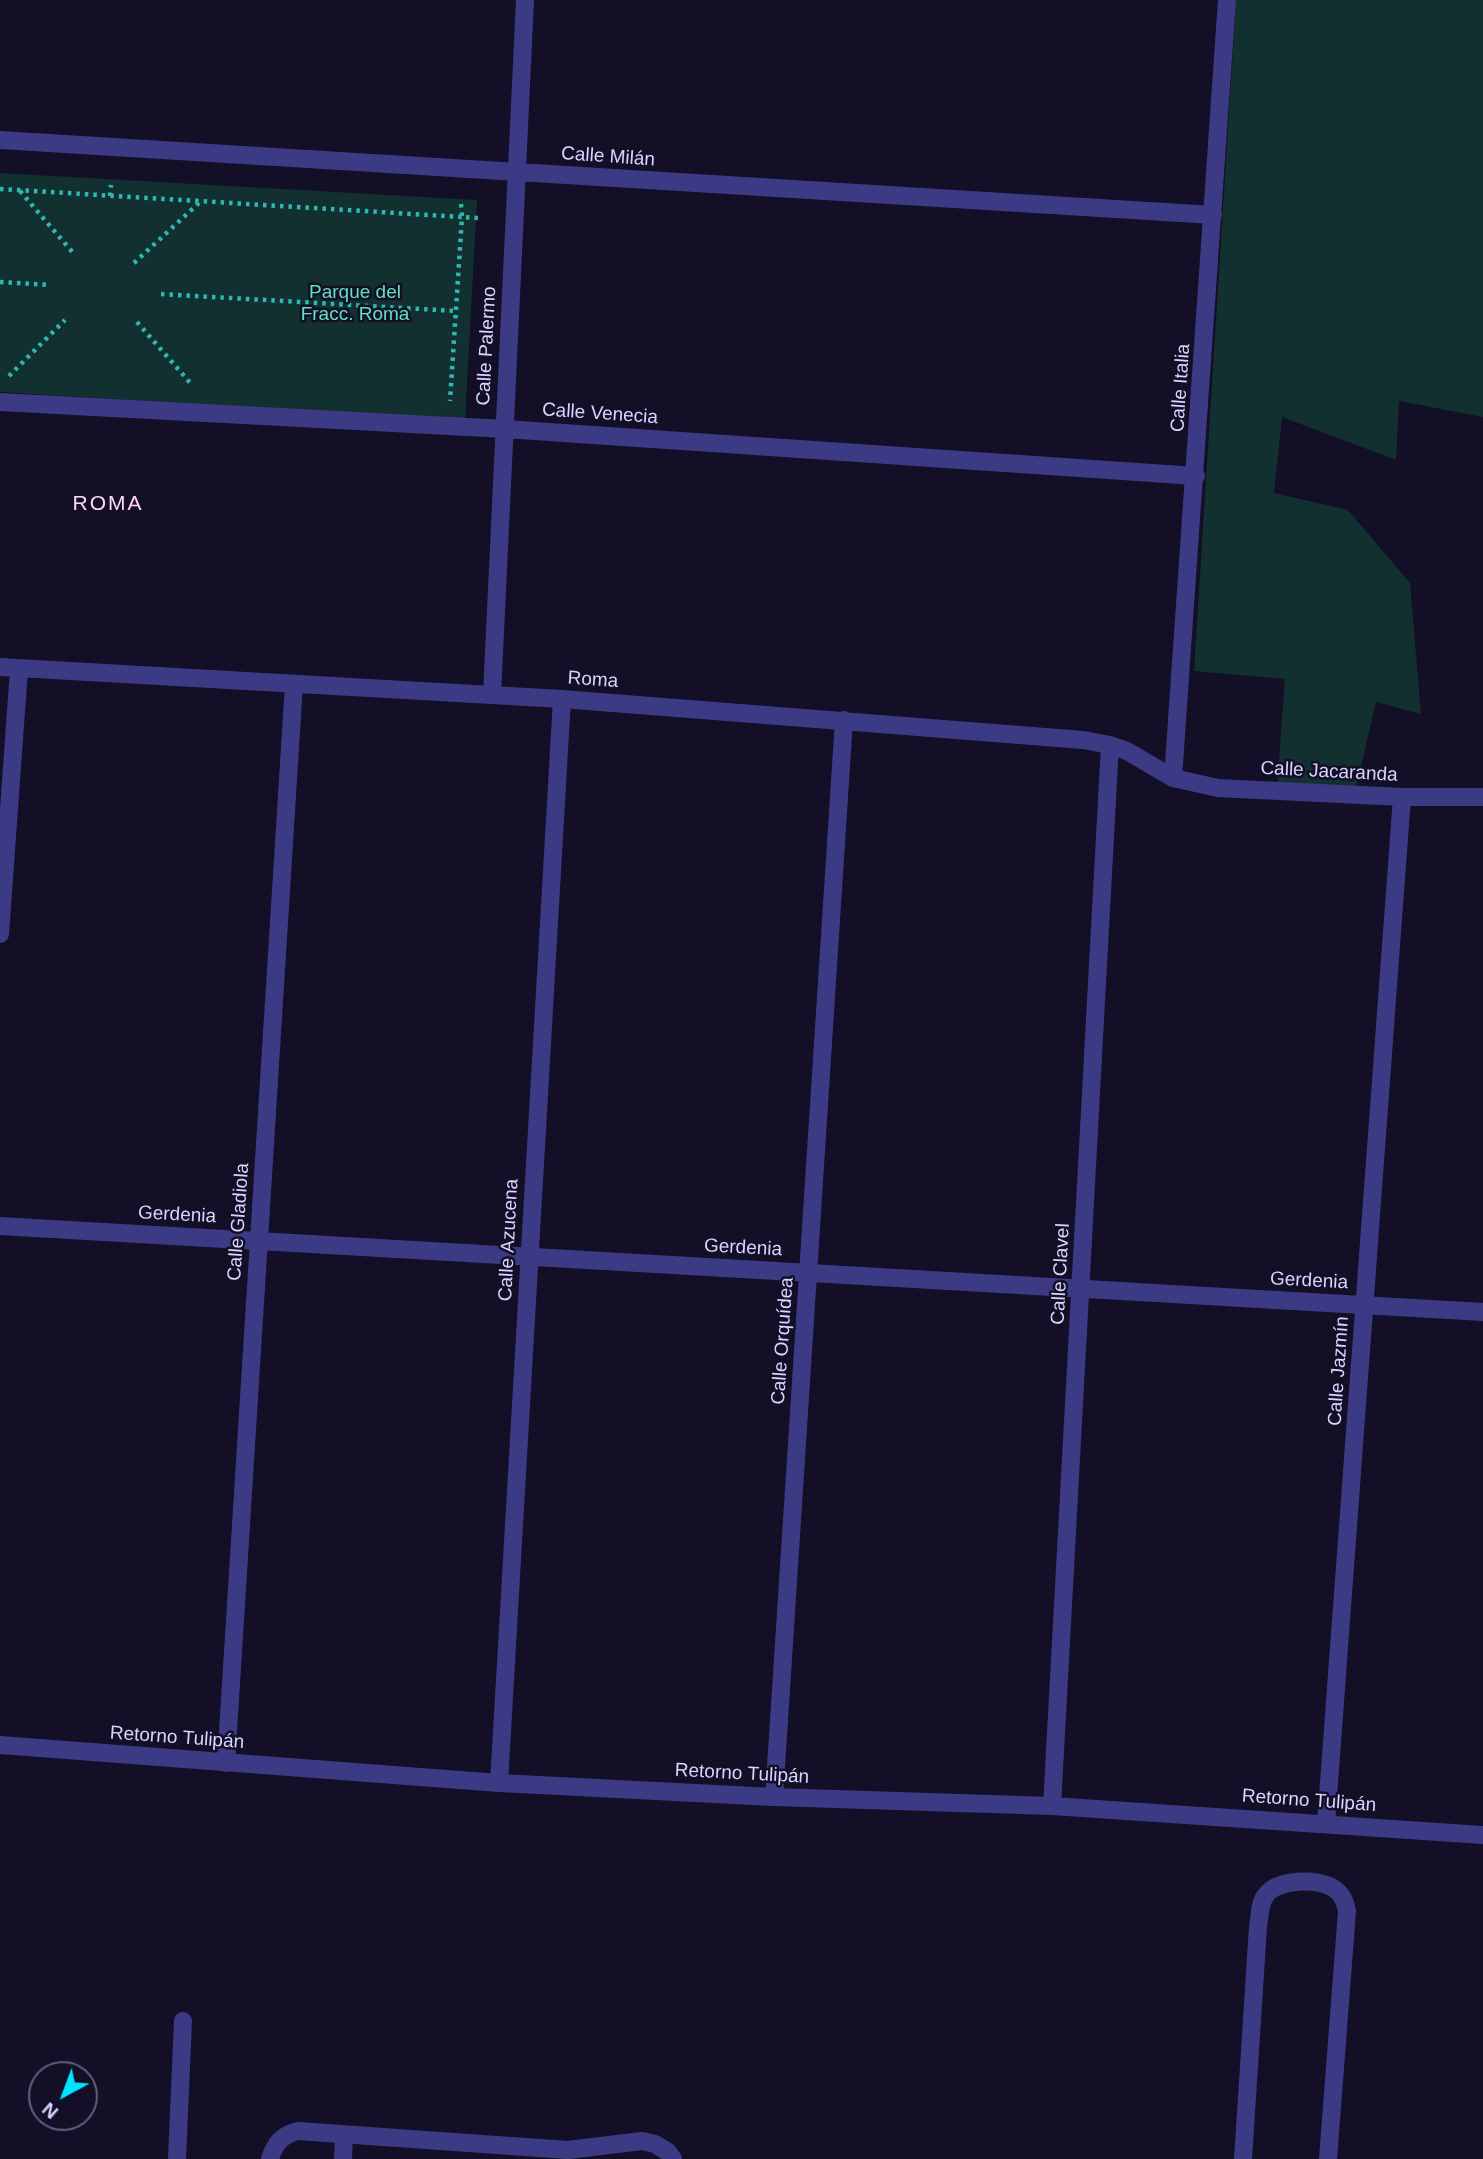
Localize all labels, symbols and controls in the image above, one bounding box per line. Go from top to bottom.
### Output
street label: Calle Milán [560,142,656,172]
park label: Parque del Fracc. Roma [301,282,409,326]
street label: Calle Palermo [472,286,502,406]
street label: Calle Italia [1167,343,1195,433]
street label: Calle Venecia [541,399,659,429]
district label: ROMA [73,491,143,517]
street label: Roma [567,667,619,693]
street label: Calle Jacaranda [1260,757,1398,787]
street label: Calle Gladiola [224,1162,254,1282]
street label: Calle Azucena [494,1178,524,1302]
street label: Gerdenia [137,1202,217,1228]
street label: Calle Clavel [1047,1223,1075,1325]
street label: Gerdenia [703,1235,783,1261]
street label: Gerdenia [1269,1268,1349,1294]
street label: Calle Orquídea [767,1276,799,1406]
street label: Calle Jazmín [1324,1315,1354,1427]
street label: Retorno Tulipán [109,1722,245,1754]
street label: Retorno Tulipán [674,1759,810,1789]
street label: Retorno Tulipán [1241,1785,1377,1817]
north arrow [28,2061,98,2131]
text: N [38,2098,62,2123]

